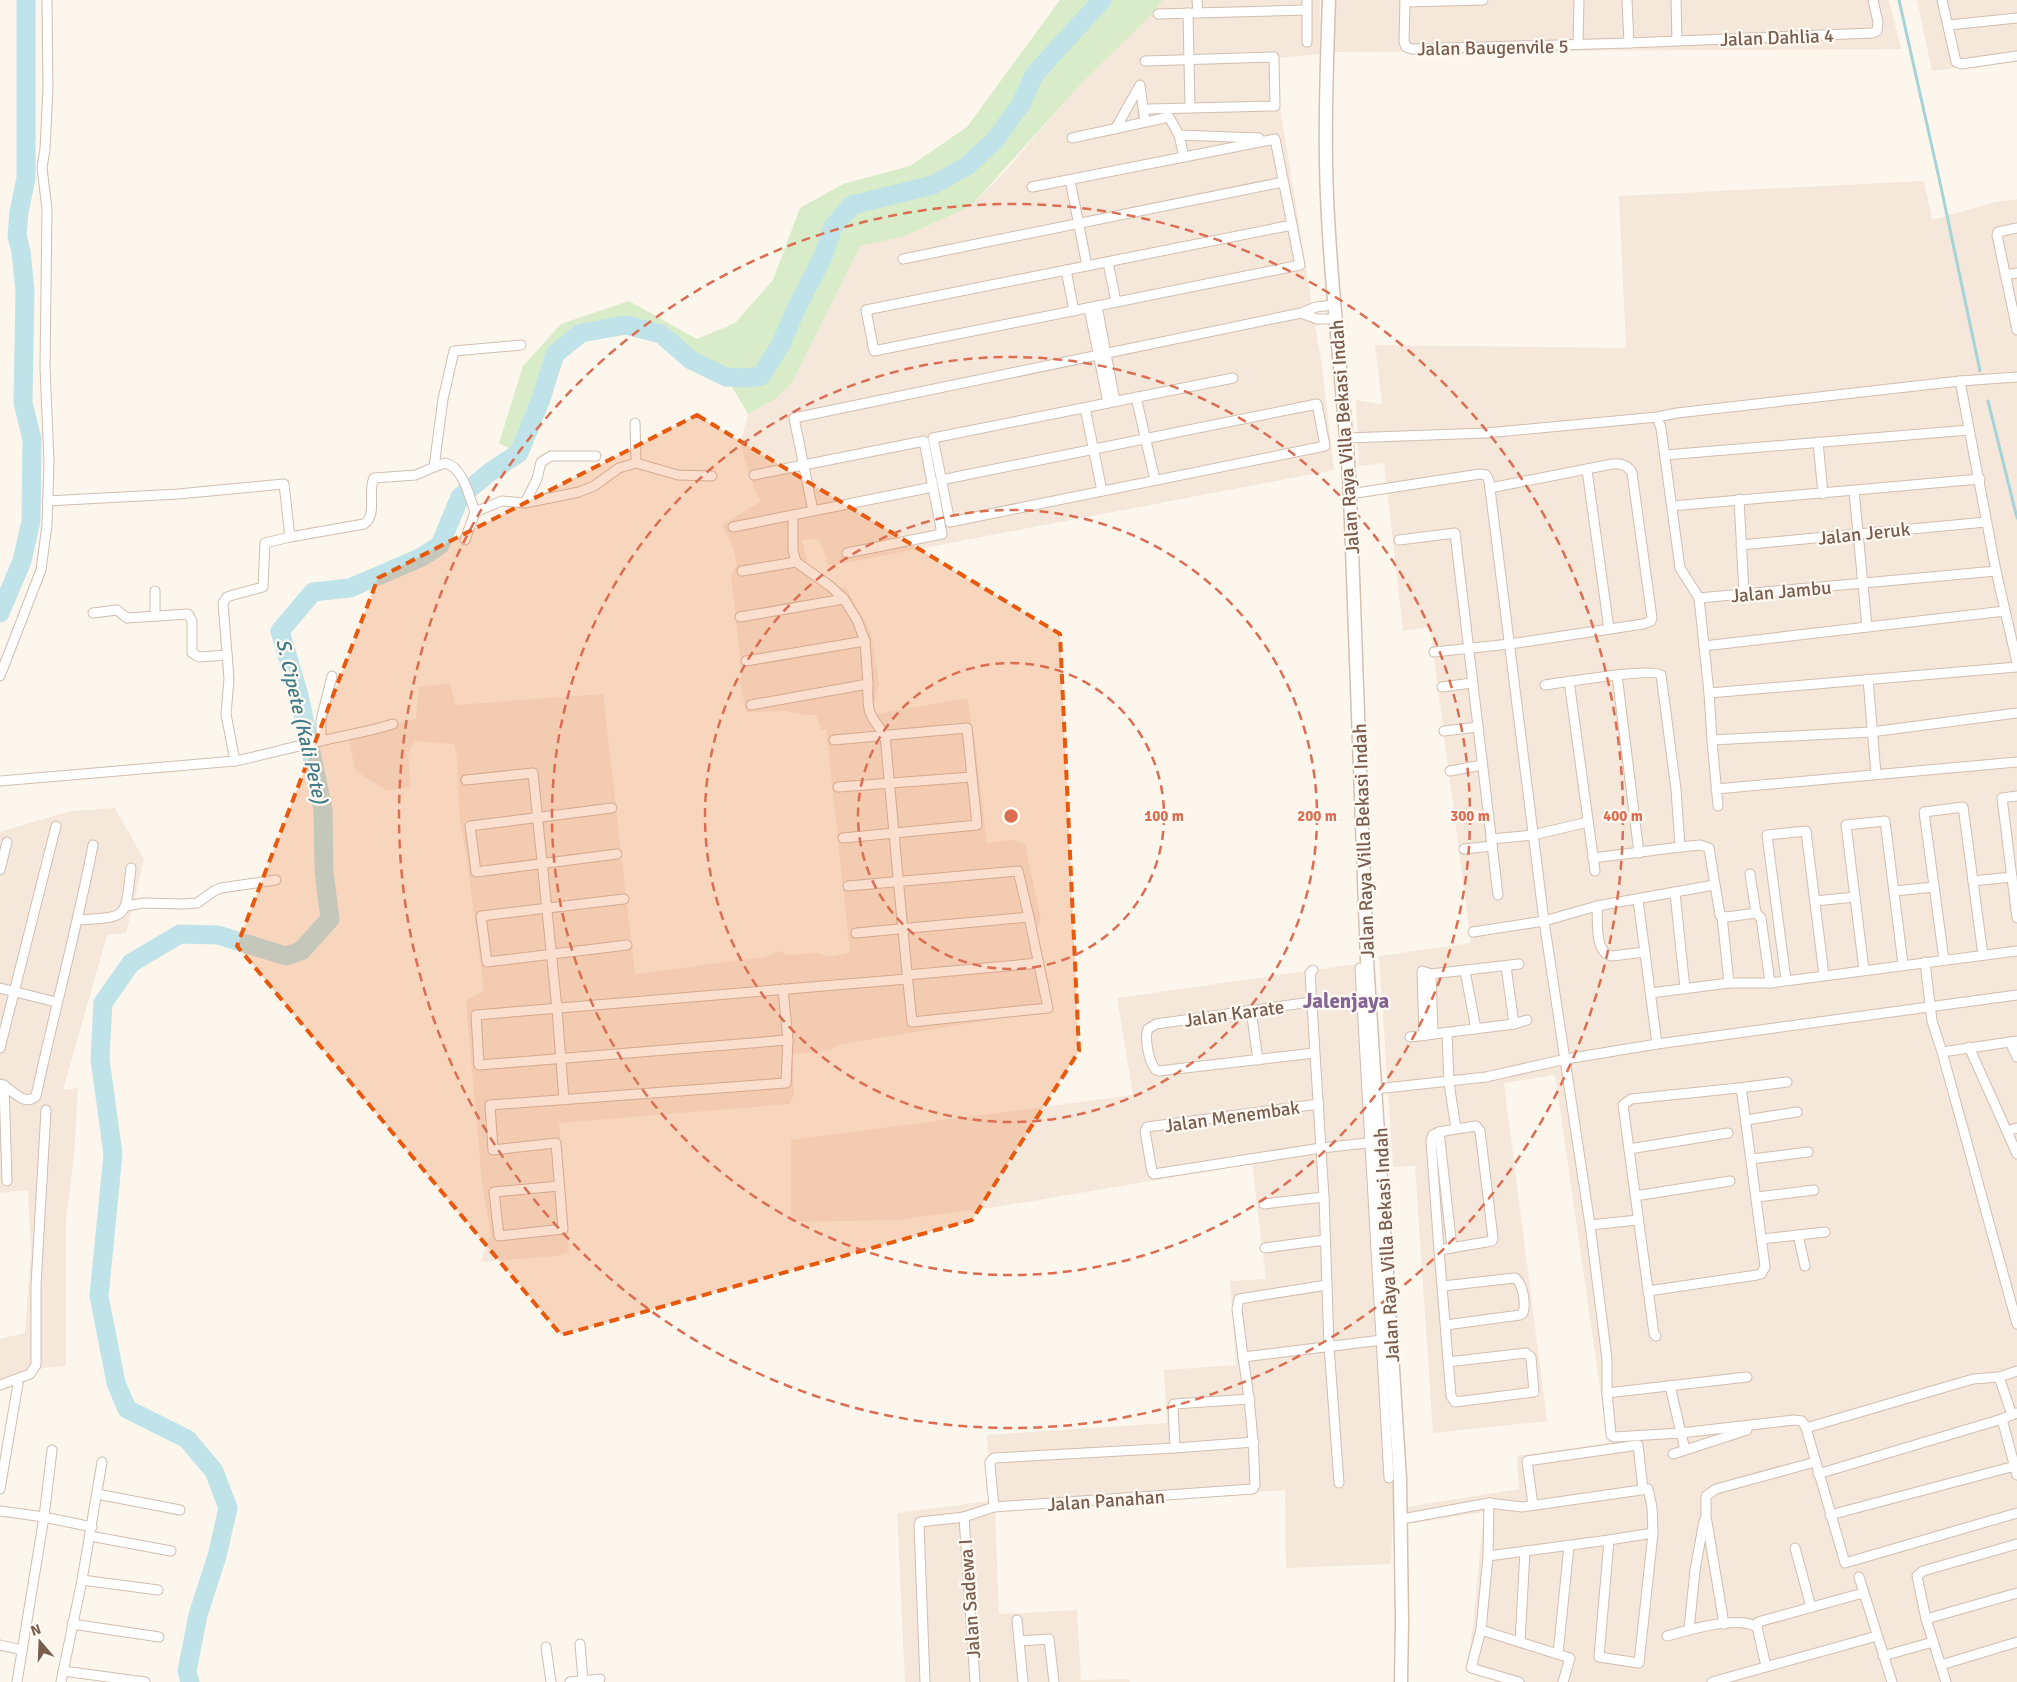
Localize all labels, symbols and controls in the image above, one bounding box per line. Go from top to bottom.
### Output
street label: Jalan Dahlia 4 [1720,24,1835,52]
street label: Jalan Baugenvile 5 [1417,35,1569,61]
street label: Jalan Raya Villa Bekasi Indah [1325,319,1365,555]
street label: Jalan Jeruk [1817,517,1912,551]
street label: Jalan Jambu [1730,576,1832,608]
water label: S. Cipete (Kali Pete) [270,636,333,807]
street label: Jalan Raya Villa Bekasi Indah [1348,723,1380,959]
centre of rings [1002,807,1020,825]
text: 100 m [1144,807,1184,825]
text: 200 m [1297,807,1337,825]
text: 300 m [1450,807,1490,825]
text: 400 m [1603,807,1643,825]
district label: Jalenjaya [1303,988,1389,1014]
street label: Jalan Karate [1183,995,1286,1033]
street label: Jalan Menembak [1163,1096,1302,1138]
street label: Jalan Raya Villa Bekasi Indah [1369,1127,1405,1363]
street label: Jalan Panahan [1046,1485,1166,1517]
street label: Jalan Sadewa I [954,1538,986,1660]
north arrow [15,1617,65,1667]
text: N [29,1621,43,1640]

